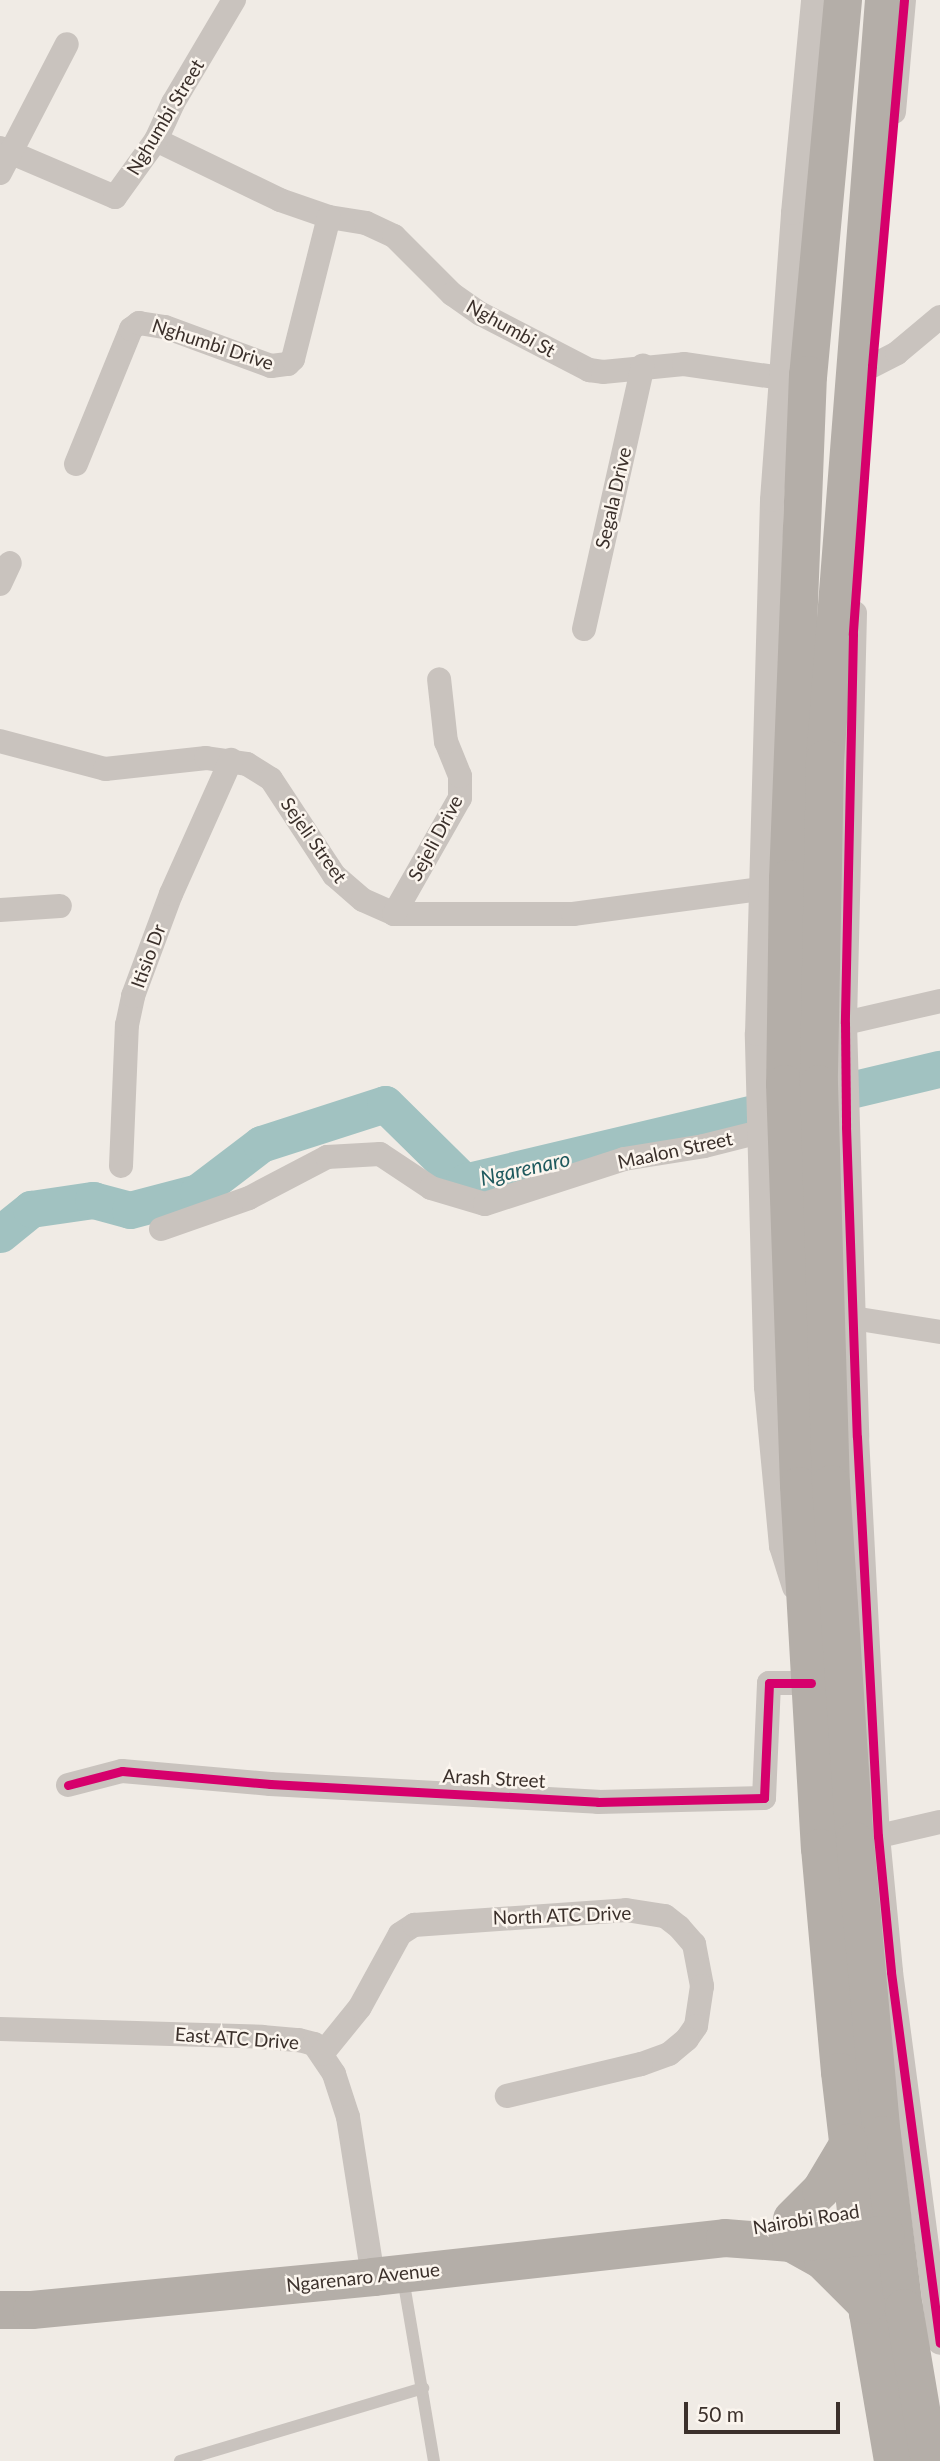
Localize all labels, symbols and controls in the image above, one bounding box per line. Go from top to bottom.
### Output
street label: Nghumbi Street [121,55,209,179]
street label: Nghumbi St [463,294,559,362]
street label: Nghumbi Drive [149,314,277,374]
street label: Segala Drive [590,445,636,551]
street label: Sejeli Drive [403,791,467,885]
street label: Sejeli Street [276,793,352,887]
street label: Itisio Dr [126,921,170,991]
street label: Maalon Street [615,1127,735,1173]
water label: Ngarenaro [478,1145,572,1191]
street label: Arash Street [442,1764,546,1792]
street label: North ATC Drive [492,1901,632,1929]
street label: East ATC Drive [174,2022,300,2054]
street label: Nairobi Road [751,2199,861,2239]
street label: Ngarenaro Avenue [285,2258,441,2296]
scale bar [688,2388,844,2432]
text: 50 m [697,2401,744,2426]

